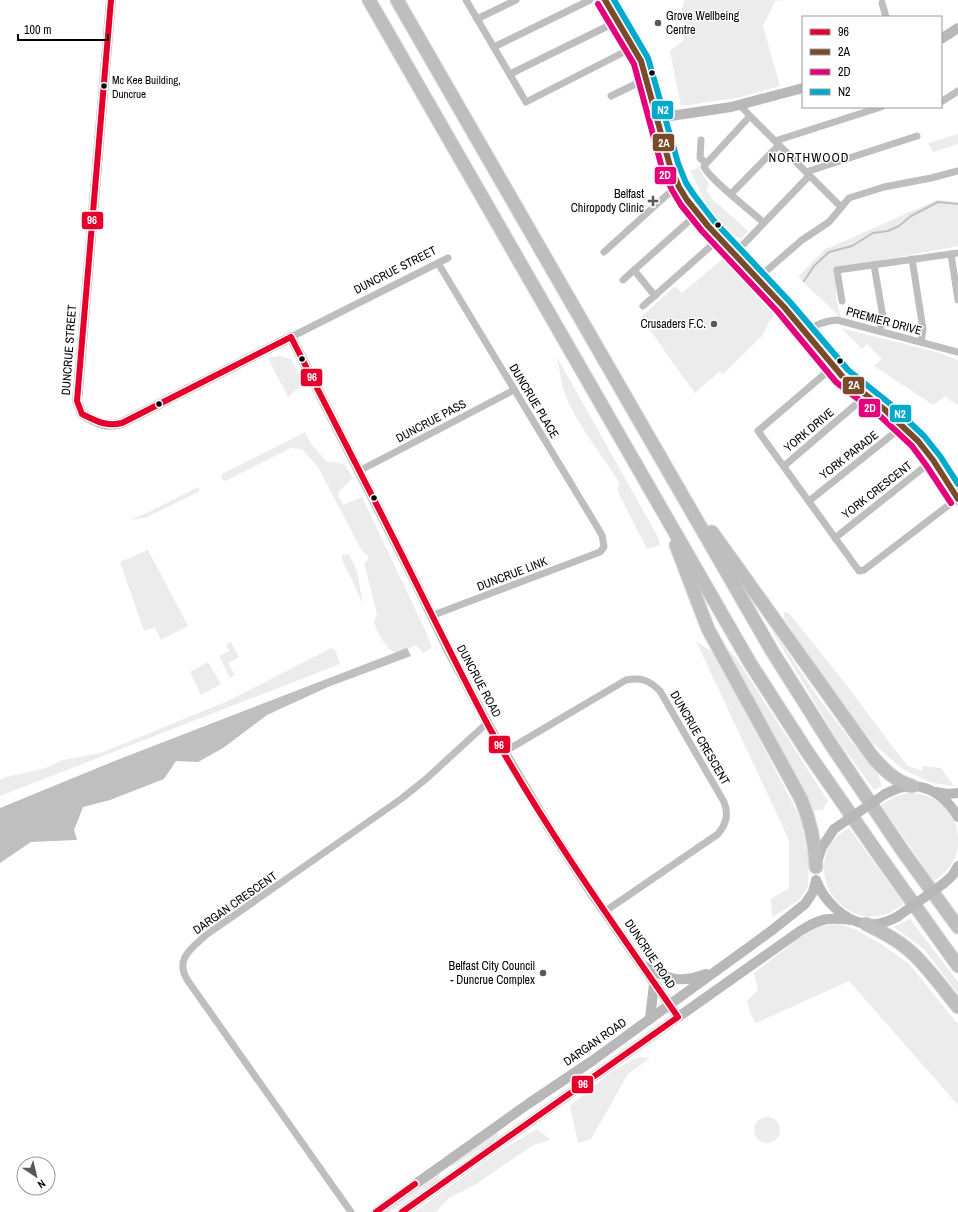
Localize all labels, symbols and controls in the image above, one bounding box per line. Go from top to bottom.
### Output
place label: Grove Wellbeing Centre [666,8,740,38]
scale bar [18,16,108,42]
legend [802,16,942,108]
marker: Grove Wellbeing Centre [653,18,663,28]
text: 100 m [24,22,51,38]
text: 96 [838,24,849,40]
text: 2A [838,44,850,60]
text: 2D [838,64,851,80]
unlabelled marker [647,68,657,78]
place label: Mc Kee Building, Duncrue [112,73,181,101]
marker: Mc Kee Building, Duncrue [99,81,109,91]
text: N2 [838,84,851,100]
line badge: N2 [651,100,674,120]
text: N2 [657,103,669,117]
line badge: 2A [652,133,675,152]
text: 2A [658,136,670,150]
district label: NORTHWOOD [768,149,850,166]
line badge: 2D [654,166,677,185]
text: 2D [659,168,671,182]
place label: Belfast Chiropody Clinic [571,186,644,216]
marker: Belfast Chiropody Clinic [647,195,659,207]
line badge: 96 [81,211,104,230]
text: 96 [87,213,97,227]
unlabelled marker [713,220,723,230]
street label: DUNCRUE STREET [351,242,439,298]
street label: PREMIER DRIVE [844,303,924,339]
street label: DUNCRUE STREET [58,304,80,396]
place label: Crusaders F.C. [640,316,706,332]
marker: Crusaders F.C. [709,319,719,329]
unlabelled marker [297,354,307,364]
unlabelled marker [835,356,845,366]
street label: DUNCRUE PLACE [505,361,563,441]
line badge: 96 [300,368,323,387]
text: 96 [307,370,317,384]
line badge: 2A [842,376,865,395]
text: 2A [848,378,860,392]
street label: DUNCRUE PASS [393,396,469,446]
line badge: 2D [858,398,881,418]
unlabelled marker [154,399,164,409]
text: 2D [864,401,876,415]
street label: YORK DRIVE [781,404,837,456]
line badge: N2 [889,404,912,423]
text: N2 [894,407,906,421]
street label: YORK PARADE [816,427,882,483]
street label: YORK CRESCENT [839,458,915,522]
unlabelled marker [369,493,379,503]
street label: DUNCRUE LINK [475,553,550,595]
street label: DUNCRUE ROAD [453,642,505,720]
street label: DUNCRUE CRESCENT [667,688,733,788]
line badge: 96 [488,735,511,754]
text: 96 [494,738,504,752]
street label: DARGAN CRESCENT [190,868,280,938]
street label: DUNCRUE ROAD [621,916,679,992]
place label: Belfast City Council - Duncrue Complex [449,958,535,988]
marker: Belfast City Council - Duncrue Complex [538,968,548,978]
street label: DARGAN ROAD [560,1014,630,1070]
line badge: 96 [571,1075,594,1094]
text: 96 [578,1077,588,1091]
north arrow [16,1156,56,1196]
text: N [35,1177,48,1192]

